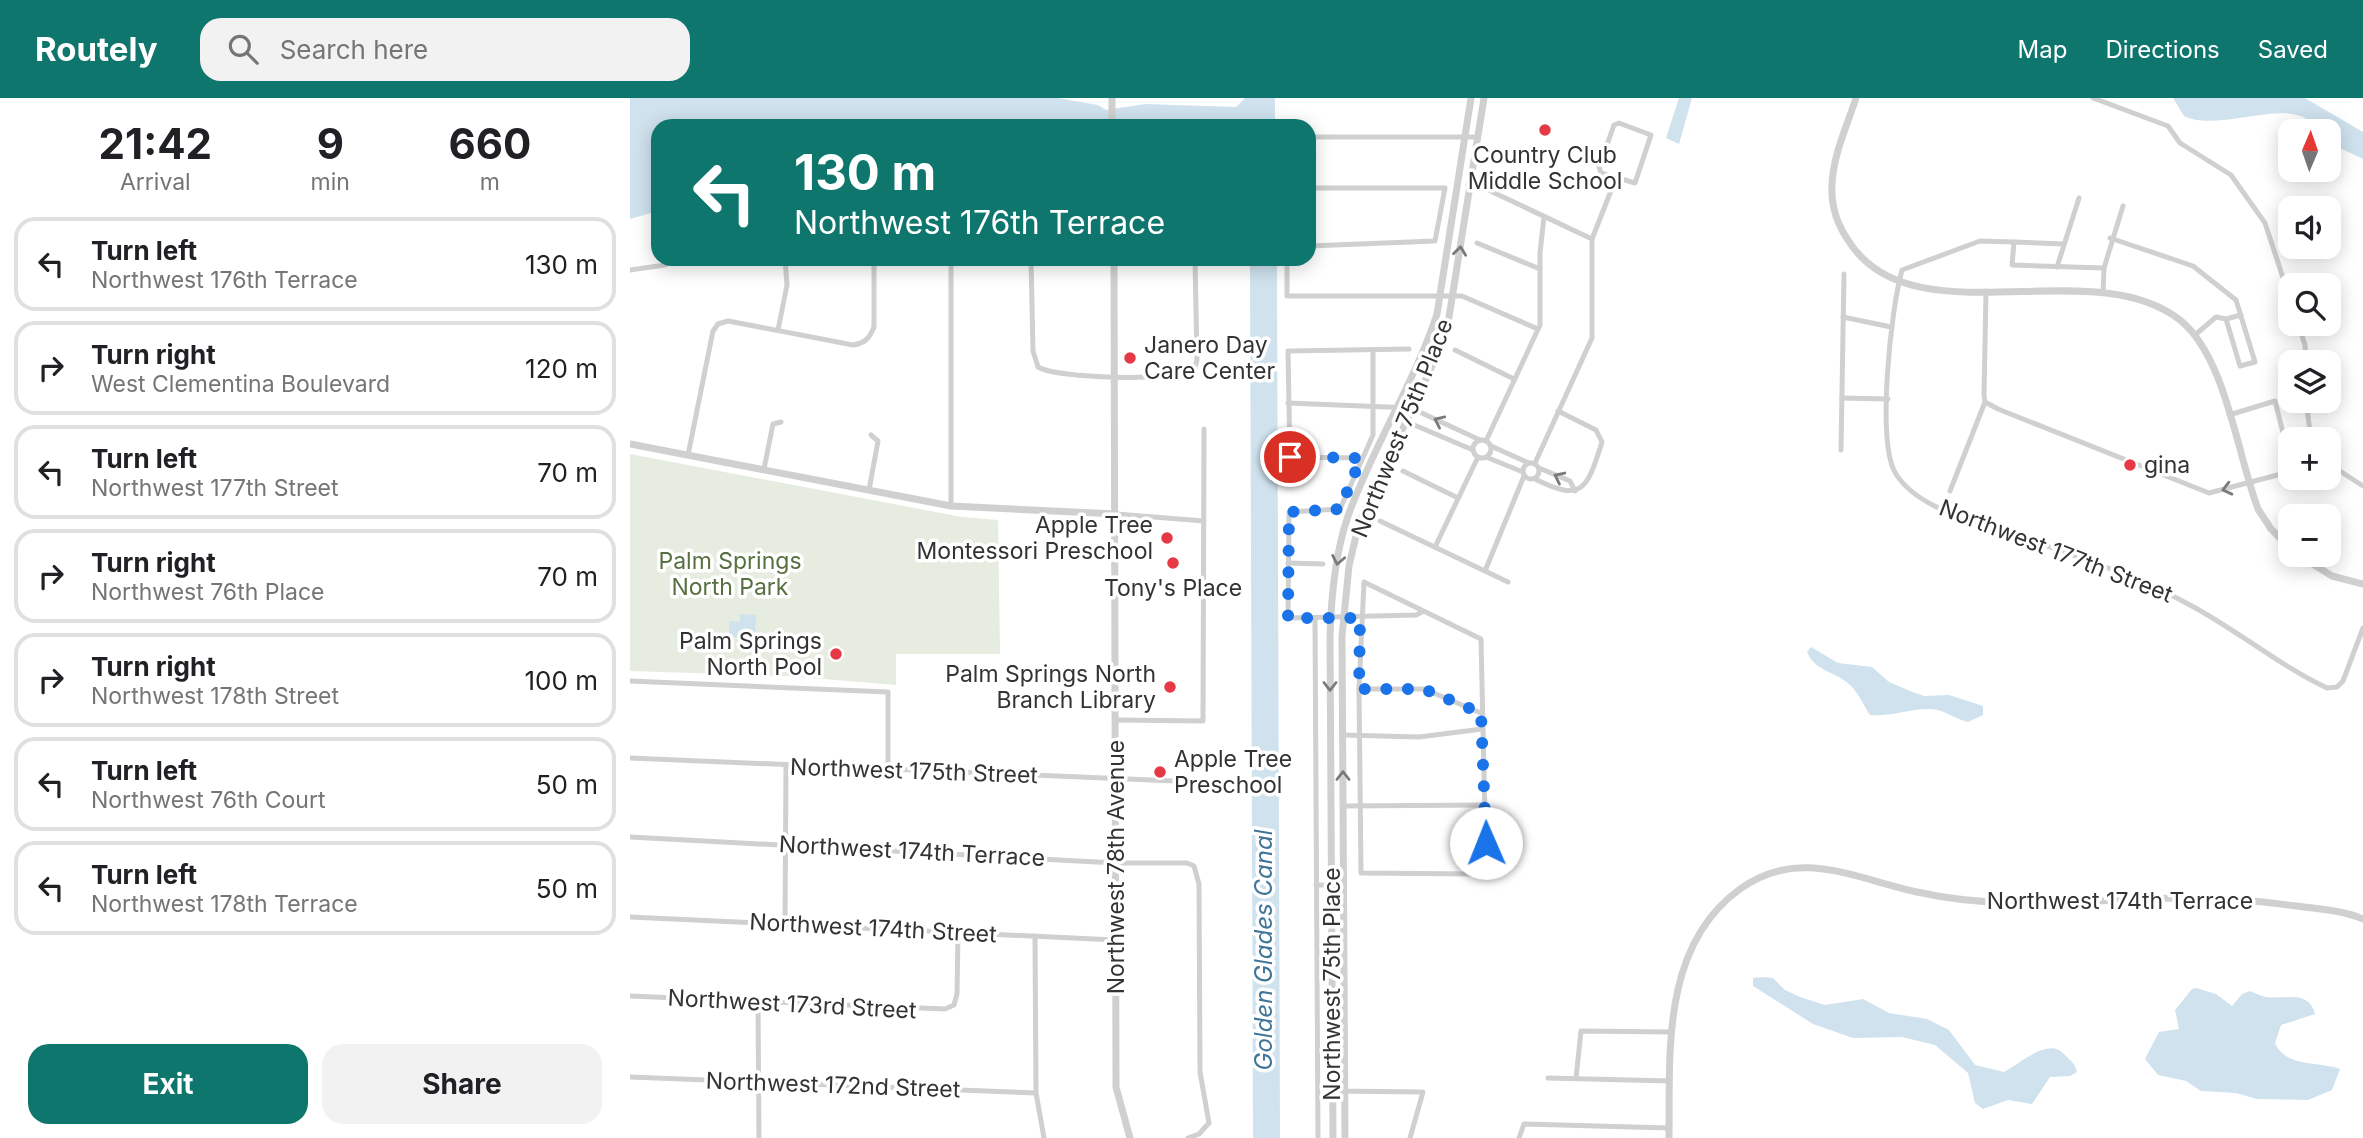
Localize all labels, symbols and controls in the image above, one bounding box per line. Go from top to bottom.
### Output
search box [200,18,690,81]
text: Routely [35,29,158,69]
icon: search [224,30,262,68]
text: Search here [280,34,428,65]
text: Map [2018,35,2067,64]
text: Directions [2105,35,2220,64]
text: Saved [2258,35,2328,64]
text: 21:42 [99,118,212,169]
text: 9 [317,118,344,169]
text: 660 [449,118,531,169]
north arrow [2278,119,2342,182]
map controls [2278,119,2341,567]
marker: Country Club Middle School [1537,122,1553,138]
place label: Country Club Middle School [1468,141,1622,195]
text: 130 m [794,143,936,202]
icon: left [679,147,770,238]
text: Arrival [120,168,191,196]
text: min [311,168,350,196]
text: m [480,168,500,196]
button: sound [2278,196,2341,259]
text: Northwest 176th Terrace [794,203,1165,242]
text: Turn left [91,235,197,266]
icon: left [32,245,70,283]
one-way arrow [1452,246,1467,257]
text: 130 m [525,249,598,280]
text: Northwest 176th Terrace [91,266,358,294]
button: search [2278,273,2341,336]
street label: Northwest 75th Place [1345,315,1459,541]
place label: Janero Day Care Center [1144,331,1275,385]
text: Turn right [91,339,216,370]
icon: right [32,349,70,387]
marker: Janero Day Care Center [1122,350,1138,366]
button: layers [2278,350,2341,413]
text: 120 m [525,353,598,384]
text: West Clementina Boulevard [91,370,390,398]
one-way arrow [1434,415,1446,429]
pin [1260,427,1320,487]
button: + [2278,427,2341,490]
icon: arrive [1271,438,1309,476]
text: Turn left [91,443,197,474]
place label: gina [2144,451,2190,479]
icon: left [32,453,70,491]
text: 70 m [537,457,598,488]
marker: gina [2122,457,2138,473]
one-way arrow [1554,471,1566,485]
text: Northwest 177th Street [91,474,339,502]
one-way arrow [2221,481,2233,496]
street label: Northwest 177th Street [1935,494,2177,609]
button: − [2278,504,2341,567]
place label: Apple Tree Montessori Preschool [917,511,1153,565]
marker: Apple Tree Montessori Preschool [1159,530,1175,546]
text: Turn right [91,547,216,578]
park label: Palm Springs North Park [658,547,802,601]
one-way arrow [1331,554,1346,566]
marker: Tony's Place [1165,555,1181,571]
icon: right [32,557,70,595]
text: 70 m [537,561,598,592]
place label: Tony's Place [1104,574,1242,602]
text: Northwest 76th Place [91,578,324,606]
place label: Palm Springs North Pool [679,627,822,681]
marker: Palm Springs North Pool [828,646,844,662]
text: Turn right [91,651,216,682]
place label: Palm Springs North Branch Library [945,660,1156,714]
icon: right [32,661,70,699]
text: 100 m [525,665,598,696]
marker: Palm Springs North Branch Library [1162,679,1178,695]
text: Northwest 178th Street [91,682,339,710]
one-way arrow [1322,682,1338,692]
street label: Northwest 78th Avenue [1102,740,1130,994]
place label: Apple Tree Preschool [1174,745,1292,799]
street label: Northwest 175th Street [790,753,1039,789]
text: Turn left [91,755,197,786]
marker: Apple Tree Preschool [1152,764,1168,780]
icon: left [32,765,70,803]
text: 50 m [536,769,598,800]
one-way arrow [1335,770,1351,781]
text: Northwest 76th Court [91,786,325,814]
position arrow [1449,806,1523,880]
water label: Golden Glades Canal [1249,829,1278,1070]
street label: Northwest 174th Terrace [778,830,1046,872]
text: Turn left [91,859,197,890]
street label: Northwest 75th Place [1318,867,1346,1101]
icon: left [32,869,70,907]
text: 50 m [536,873,598,904]
street label: Northwest 174th Terrace [1987,887,2253,915]
text: Northwest 178th Terrace [91,890,358,918]
street label: Northwest 174th Street [749,908,998,948]
street label: Northwest 173rd Street [667,983,918,1025]
button: Exit [28,1044,308,1124]
button: Share [322,1044,602,1124]
street label: Northwest 172nd Street [705,1067,961,1103]

